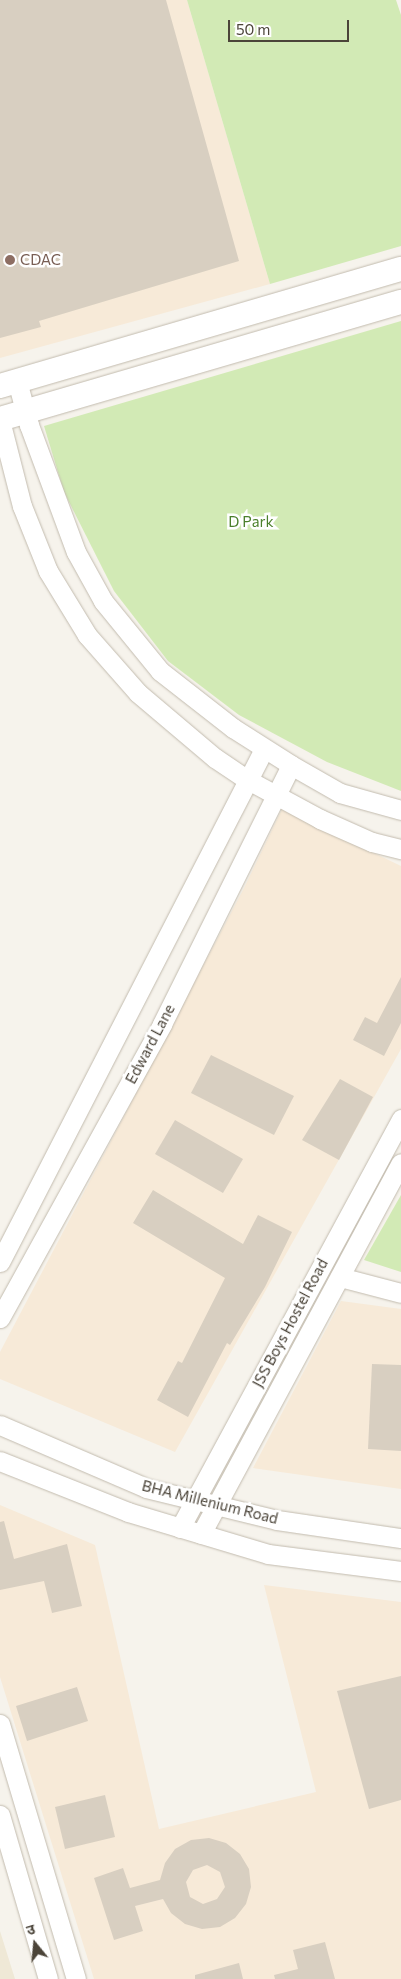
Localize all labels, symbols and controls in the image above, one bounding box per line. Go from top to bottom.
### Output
scale bar [231,10,352,42]
text: 50 m [236,20,270,38]
place label: CDAC [20,251,61,269]
marker: CDAC [4,254,16,266]
park label: D Park [228,513,274,531]
street label: Edward Lane [122,1001,178,1087]
street label: JSS Boys Hostel Road [248,1256,332,1390]
street label: BHA Millenium Road [140,1476,280,1528]
north arrow [10,1919,60,1969]
text: उ [24,1920,37,1939]

